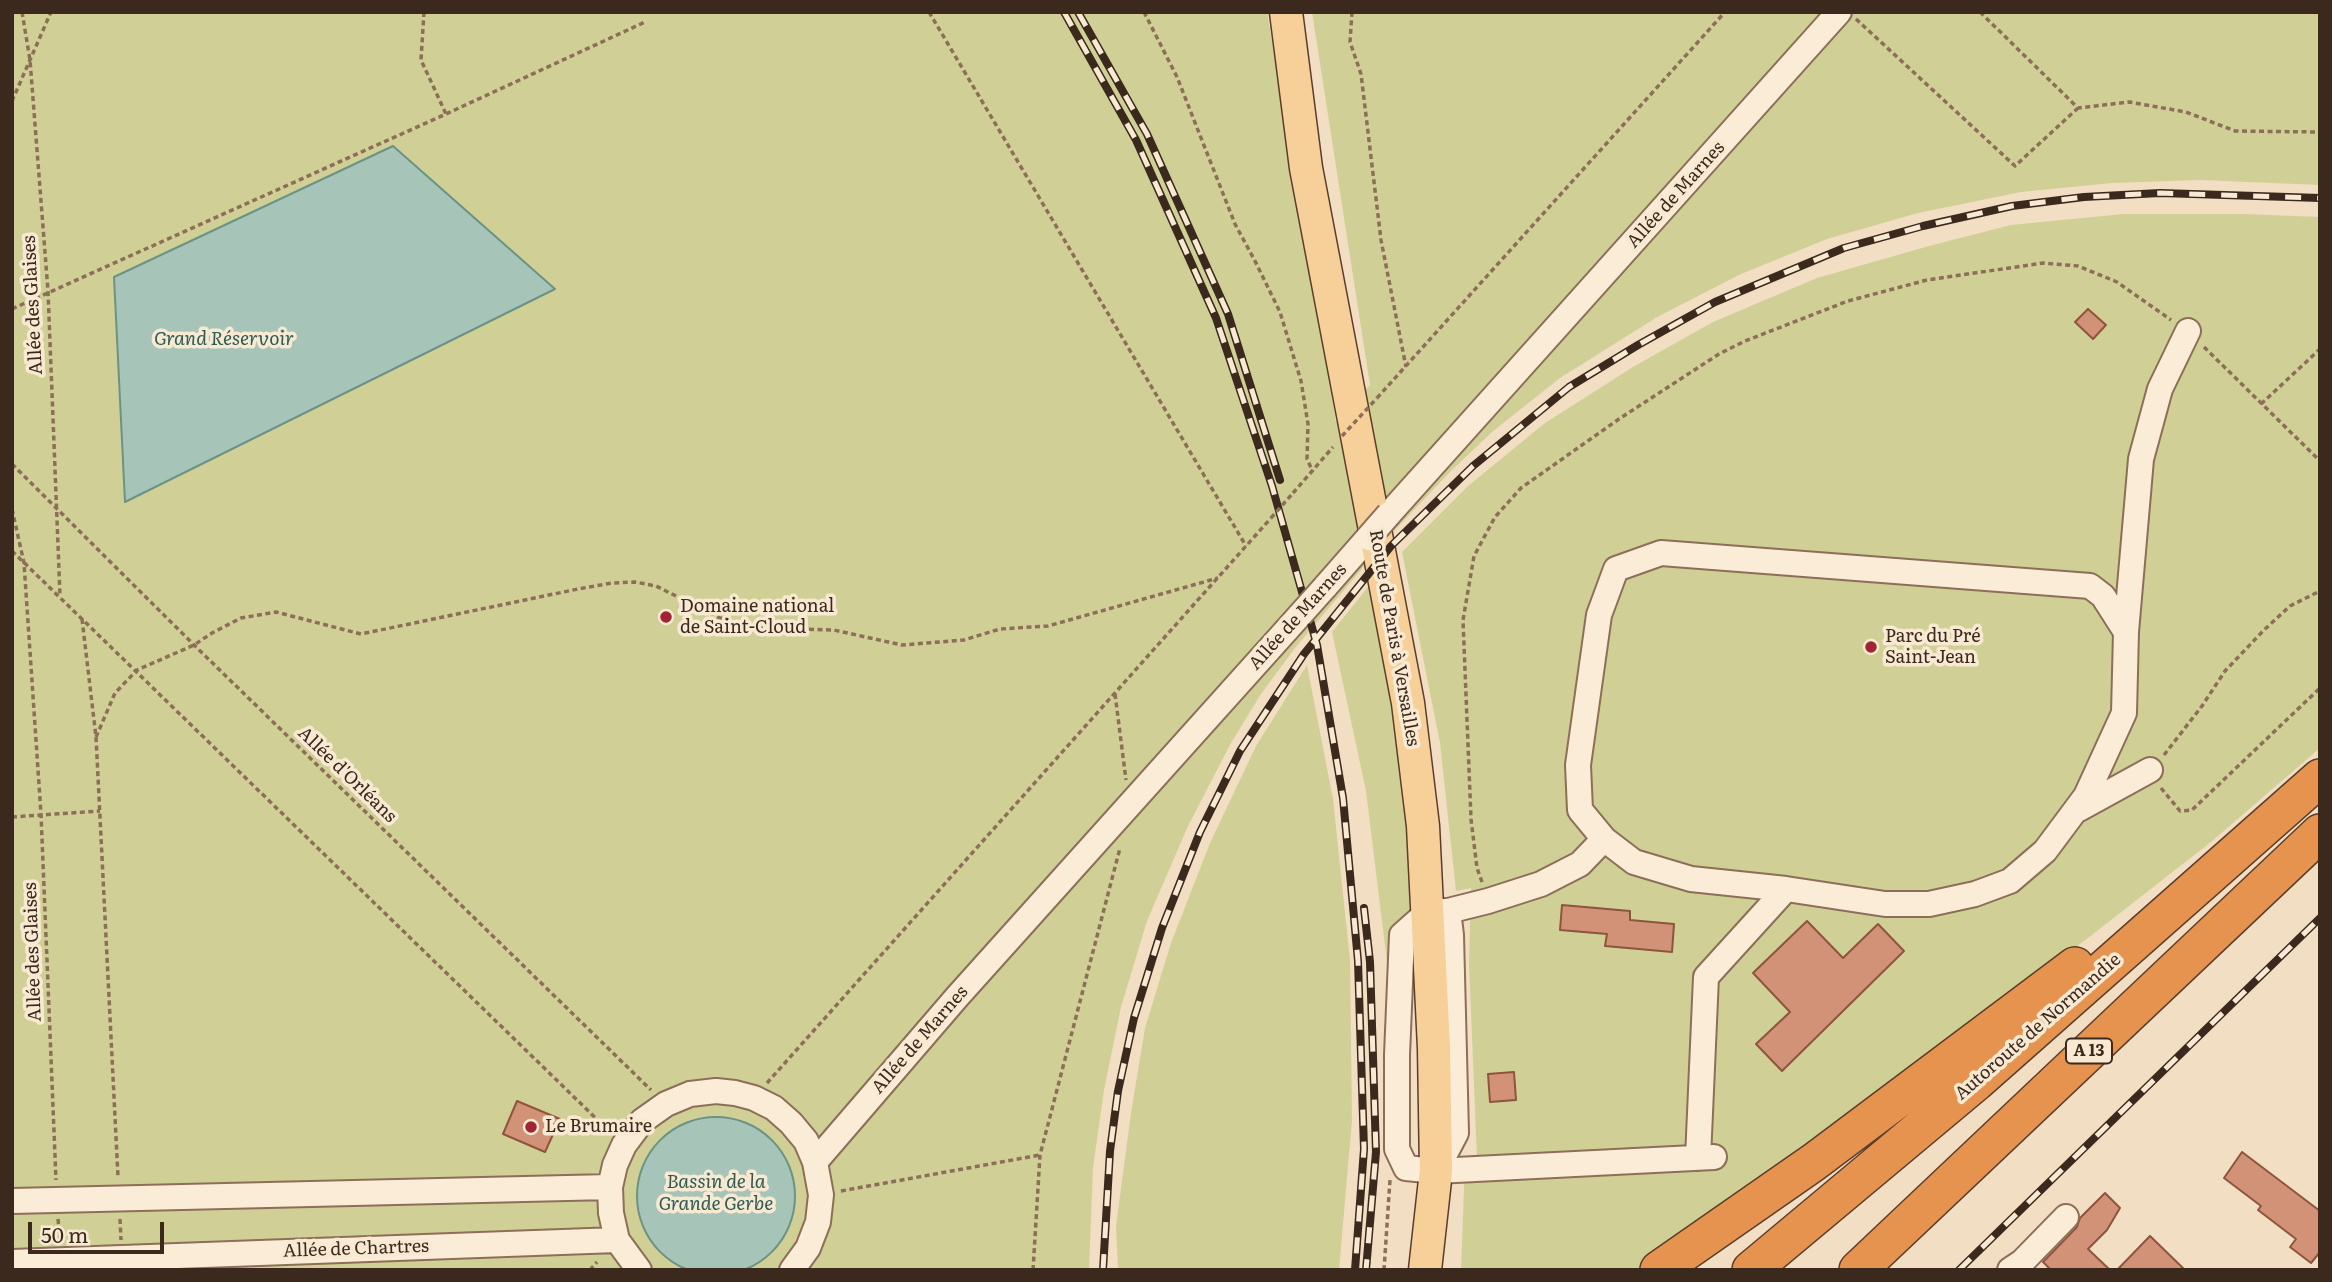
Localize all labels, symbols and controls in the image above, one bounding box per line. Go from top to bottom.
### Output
street label: Allée de Marnes [1623,137,1729,253]
street label: Allée des Glaises [19,235,47,375]
water label: Grand Réservoir [154,328,294,350]
street label: Route de Paris à Versailles [1364,528,1424,748]
street label: Allée de Marnes [1245,559,1351,675]
place label: Domaine national de Saint-Cloud [680,596,834,638]
marker: Domaine national de Saint-Cloud [658,609,674,625]
place label: Parc du Pré Saint-Jean [1885,626,1981,668]
marker: Parc du Pré Saint-Jean [1863,639,1879,655]
street label: Allée d'Orléans [293,723,401,827]
street label: Allée des Glaises [20,882,46,1022]
street label: Autoroute de Normandie [1951,949,2125,1105]
street label: Allée de Marnes [867,982,973,1098]
road number: A 13 [2066,1038,2112,1064]
place label: Le Brumaire [545,1116,652,1138]
marker: Le Brumaire [523,1119,539,1135]
water label: Bassin de la Grande Gerbe [659,1171,773,1215]
scale bar [32,1208,168,1252]
text: 50 m [41,1218,88,1249]
street label: Allée de Chartres [283,1236,429,1262]

